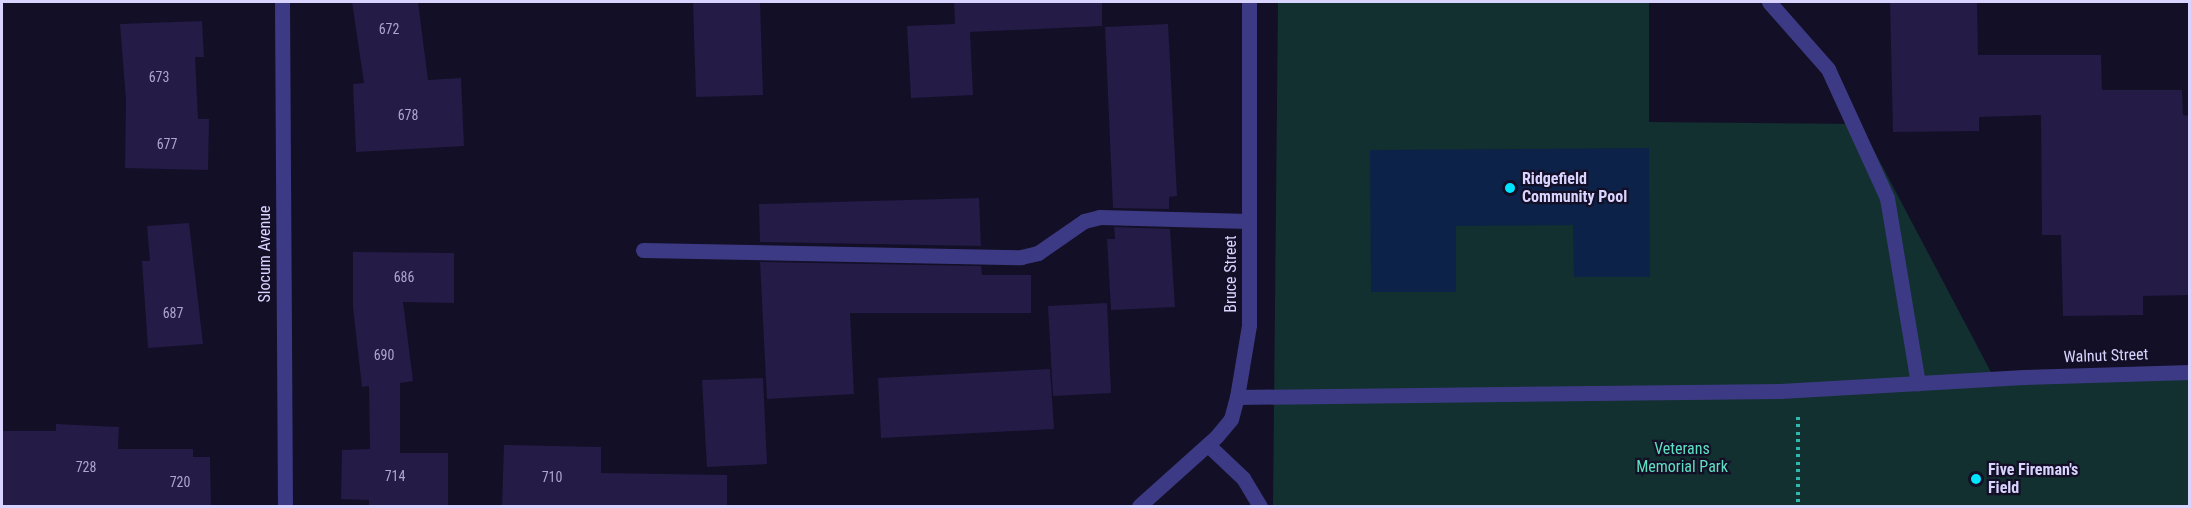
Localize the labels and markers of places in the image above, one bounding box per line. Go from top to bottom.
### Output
place label: Ridgefield Community Pool [1522,169,1627,207]
marker: Ridgefield Community Pool [1503,181,1517,195]
place label: Five Fireman's Field [1988,460,2078,498]
marker: Five Fireman's Field [1969,472,1983,486]

